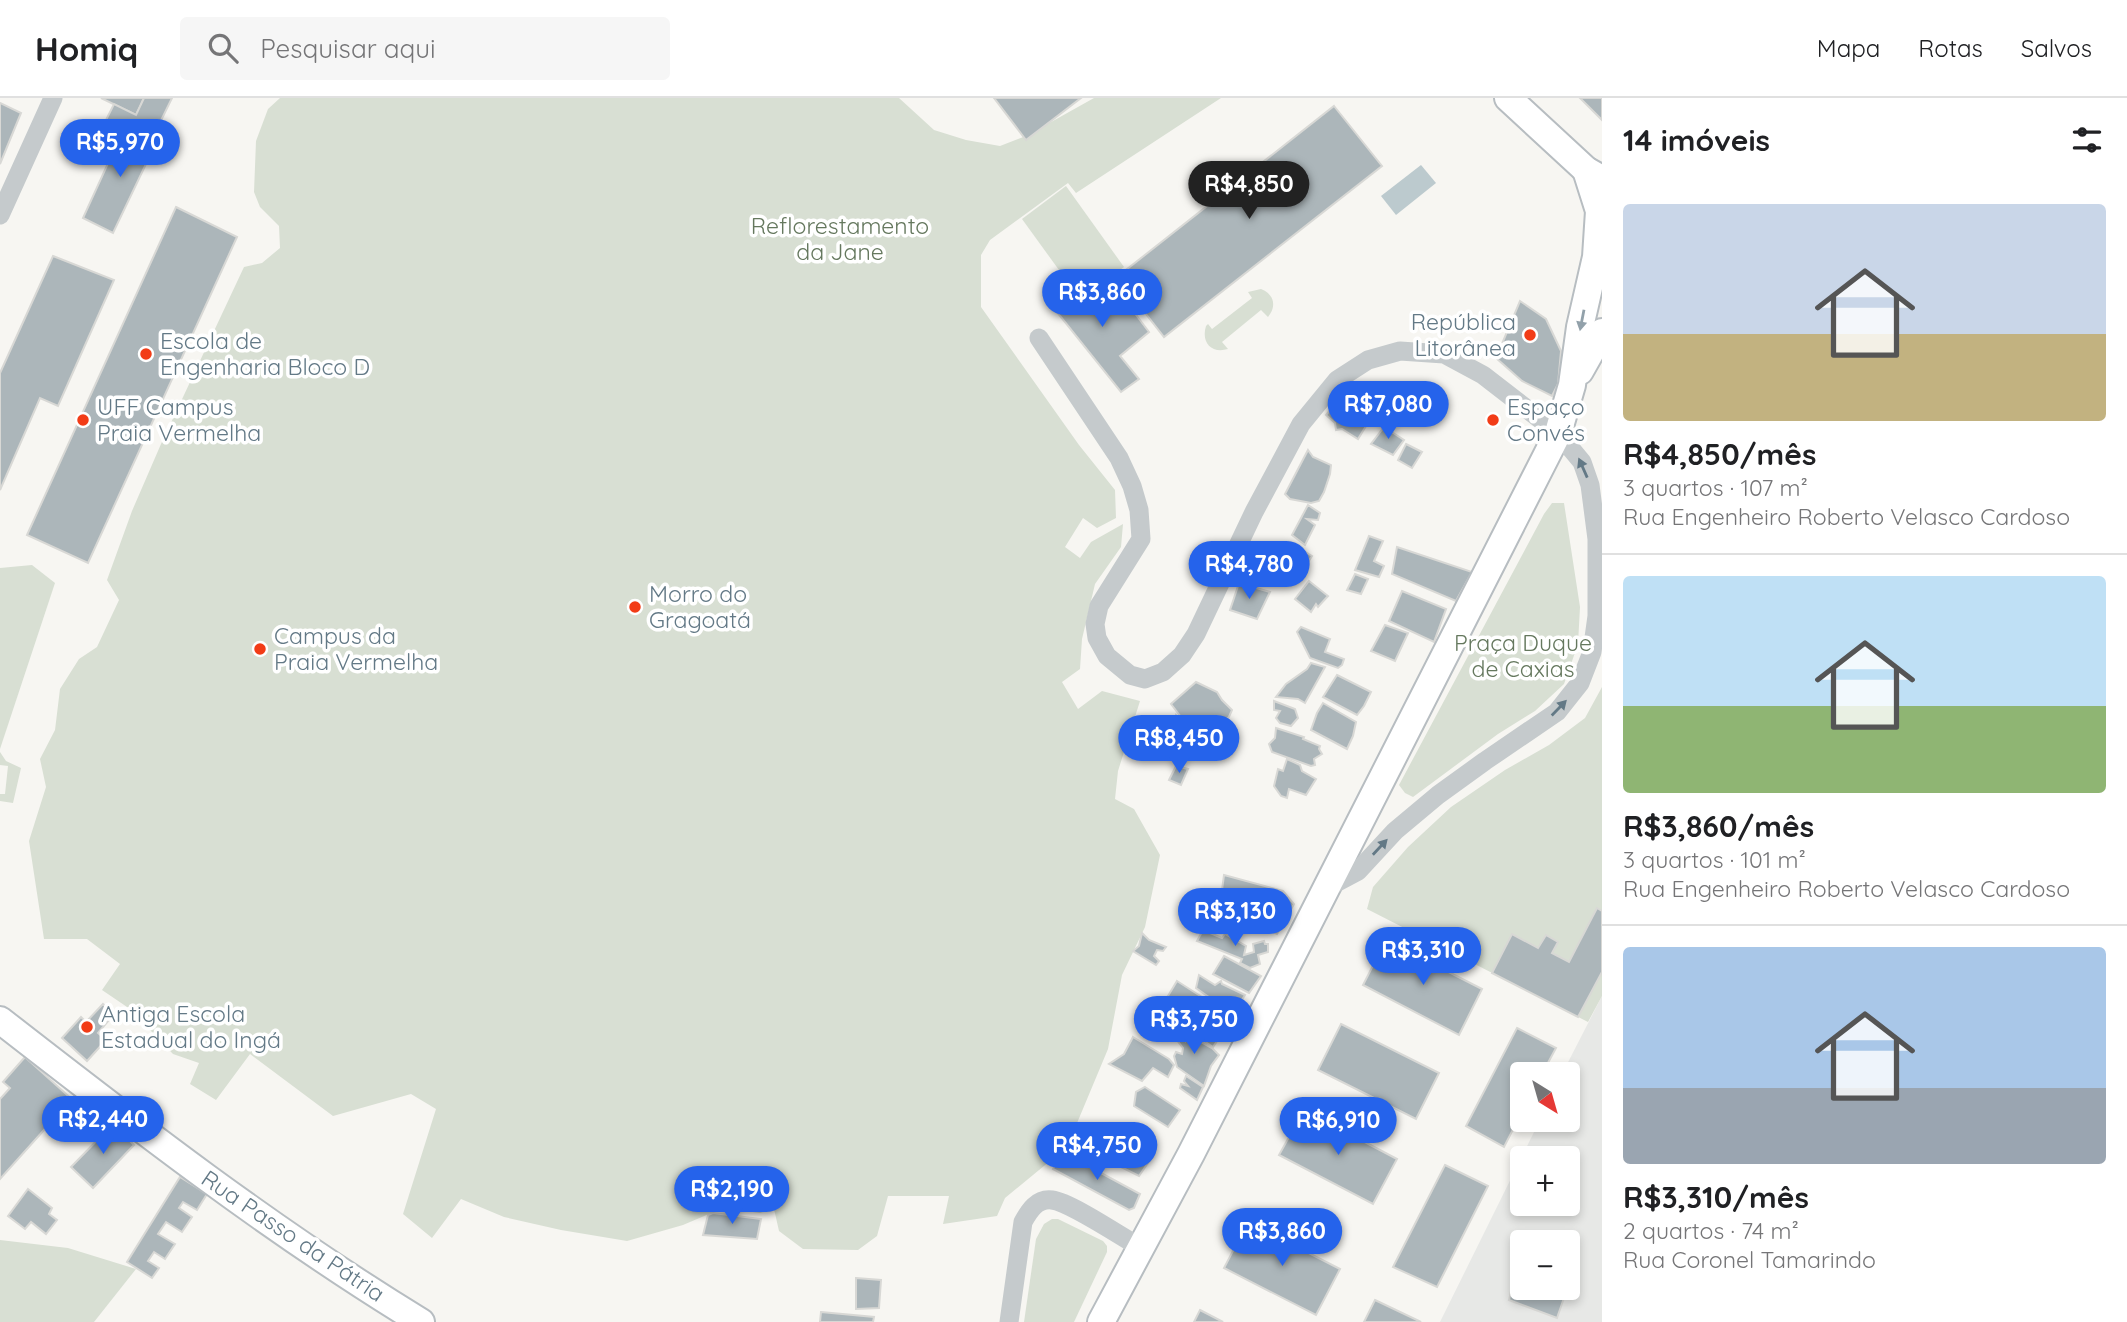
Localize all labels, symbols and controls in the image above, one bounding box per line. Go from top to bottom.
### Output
search box [180,17,670,80]
text: Homiq [35,28,138,69]
icon: search [204,29,242,67]
text: Pesquisar aqui [260,32,436,65]
text: Mapa [1817,33,1880,63]
text: Rotas [1918,33,1983,63]
text: Salvos [2021,33,2092,63]
pin: R$5,970 [55,120,185,179]
text: 14 imóveis [1623,121,1770,159]
icon: filters [2068,121,2106,159]
text: R$5,970 [76,127,164,156]
pin: R$4,850 [1184,162,1314,221]
text: R$4,850 [1204,169,1294,198]
park label: Reflorestamento da Jane [751,211,929,266]
icon: home [1802,250,1928,376]
pin: R$3,860 [1037,270,1167,329]
text: R$3,860 [1058,277,1146,306]
place label: República Litorânea [1411,307,1516,362]
one-way arrow [1576,309,1587,331]
place label: Escola de Engenharia Bloco D [160,326,370,381]
marker: República Litorânea [1522,327,1538,343]
marker: Escola de Engenharia Bloco D [138,346,154,362]
pin: R$7,080 [1323,382,1453,441]
text: R$7,080 [1344,389,1432,418]
place label: UFF Campus Praia Vermelha [97,392,261,447]
place label: Espaço Convés [1507,392,1585,447]
marker: UFF Campus Praia Vermelha [75,412,91,428]
marker: Espaço Convés [1485,412,1501,428]
text: R$4,850/mês [1623,435,1816,473]
one-way arrow [1578,457,1589,478]
text: 3 quartos · 107 m² [1623,473,1808,502]
text: Rua Engenheiro Roberto Velasco Cardoso [1623,502,2070,531]
pin: R$4,780 [1184,542,1314,601]
text: R$4,780 [1205,549,1293,578]
place label: Morro do Gragoatá [649,579,751,634]
marker: Morro do Gragoatá [627,599,643,615]
place label: Campus da Praia Vermelha [274,621,438,676]
icon: home [1802,622,1928,748]
park label: Praça Duque de Caxias [1454,628,1592,683]
marker: Campus da Praia Vermelha [252,641,268,657]
one-way arrow [1551,699,1567,717]
pin: R$8,450 [1114,716,1244,775]
text: R$8,450 [1134,723,1224,752]
text: R$3,860/mês [1623,807,1814,845]
one-way arrow [1372,839,1388,856]
text: 3 quartos · 101 m² [1623,845,1806,874]
text: Rua Engenheiro Roberto Velasco Cardoso [1623,874,2070,903]
pin: R$3,130 [1170,888,1300,948]
text: R$3,130 [1194,896,1276,925]
pin: R$3,310 [1358,928,1488,987]
text: R$3,310 [1381,935,1465,964]
icon: home [1802,993,1928,1119]
pin: R$3,750 [1129,996,1259,1056]
place label: Antiga Escola Estadual do Ingá [101,999,281,1054]
text: R$3,750 [1150,1004,1238,1033]
marker: Antiga Escola Estadual do Ingá [79,1019,95,1035]
north arrow [1510,1062,1580,1132]
map controls [1510,1062,1580,1300]
pin: R$2,440 [38,1096,168,1156]
pin: R$6,910 [1273,1098,1403,1157]
text: R$2,440 [58,1104,148,1133]
text: R$6,910 [1296,1105,1380,1134]
pin: R$4,750 [1032,1122,1162,1182]
text: R$4,750 [1052,1130,1142,1159]
button: + [1510,1146,1580,1216]
street label: Rua Passo da Pátria [196,1163,390,1308]
pin: R$2,190 [667,1166,797,1226]
text: R$2,190 [690,1174,774,1203]
text: R$3,310/mês [1623,1178,1809,1216]
pin: R$3,860 [1217,1208,1347,1268]
text: R$3,860 [1238,1216,1326,1245]
text: 2 quartos · 74 m² [1623,1216,1799,1245]
button: − [1510,1230,1580,1300]
text: Rua Coronel Tamarindo [1623,1245,1876,1274]

